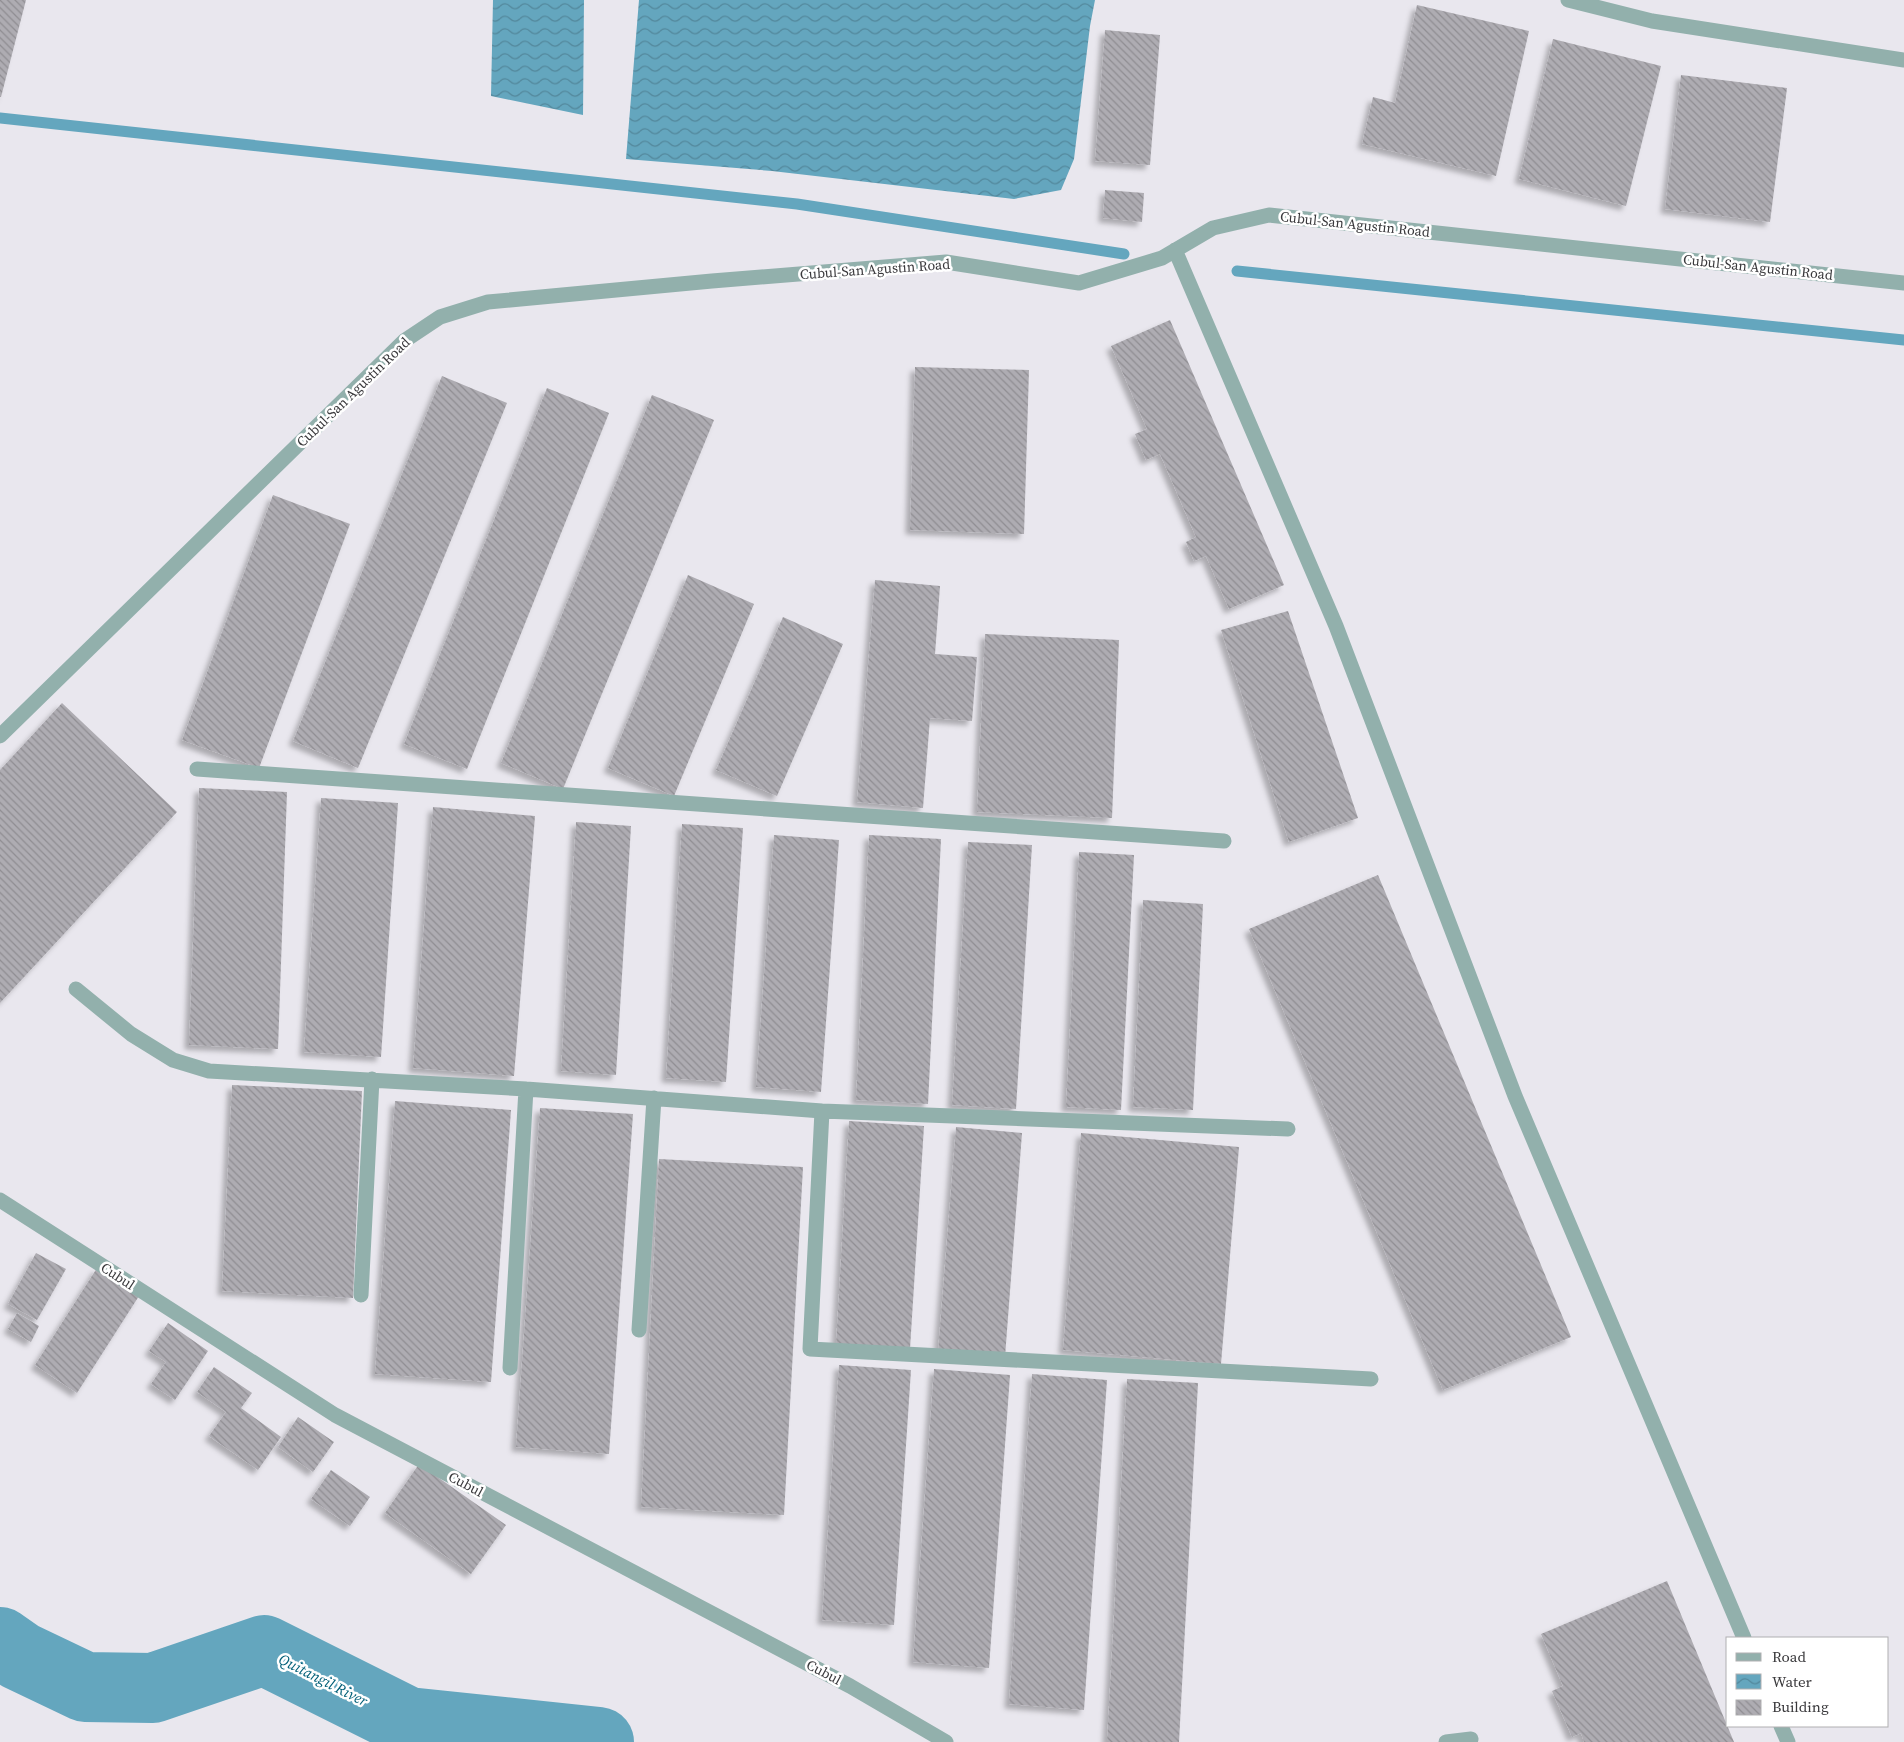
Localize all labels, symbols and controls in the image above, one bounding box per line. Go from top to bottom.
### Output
street label: Cubul-San Agustin Road [1279,206,1431,242]
street label: Cubul-San Agustin Road [1682,249,1834,285]
street label: Cubul-San Agustin Road [799,254,951,284]
street label: Cubul-San Agustin Road [292,333,414,451]
street label: Cubul [97,1257,139,1295]
street label: Cubul [445,1466,487,1502]
legend [1726,1637,1889,1727]
text: Road [1772,1646,1806,1667]
water label: Quitangil River [275,1648,372,1711]
street label: Cubul [803,1654,845,1690]
text: Water [1772,1671,1813,1692]
text: Building [1772,1696,1829,1717]

